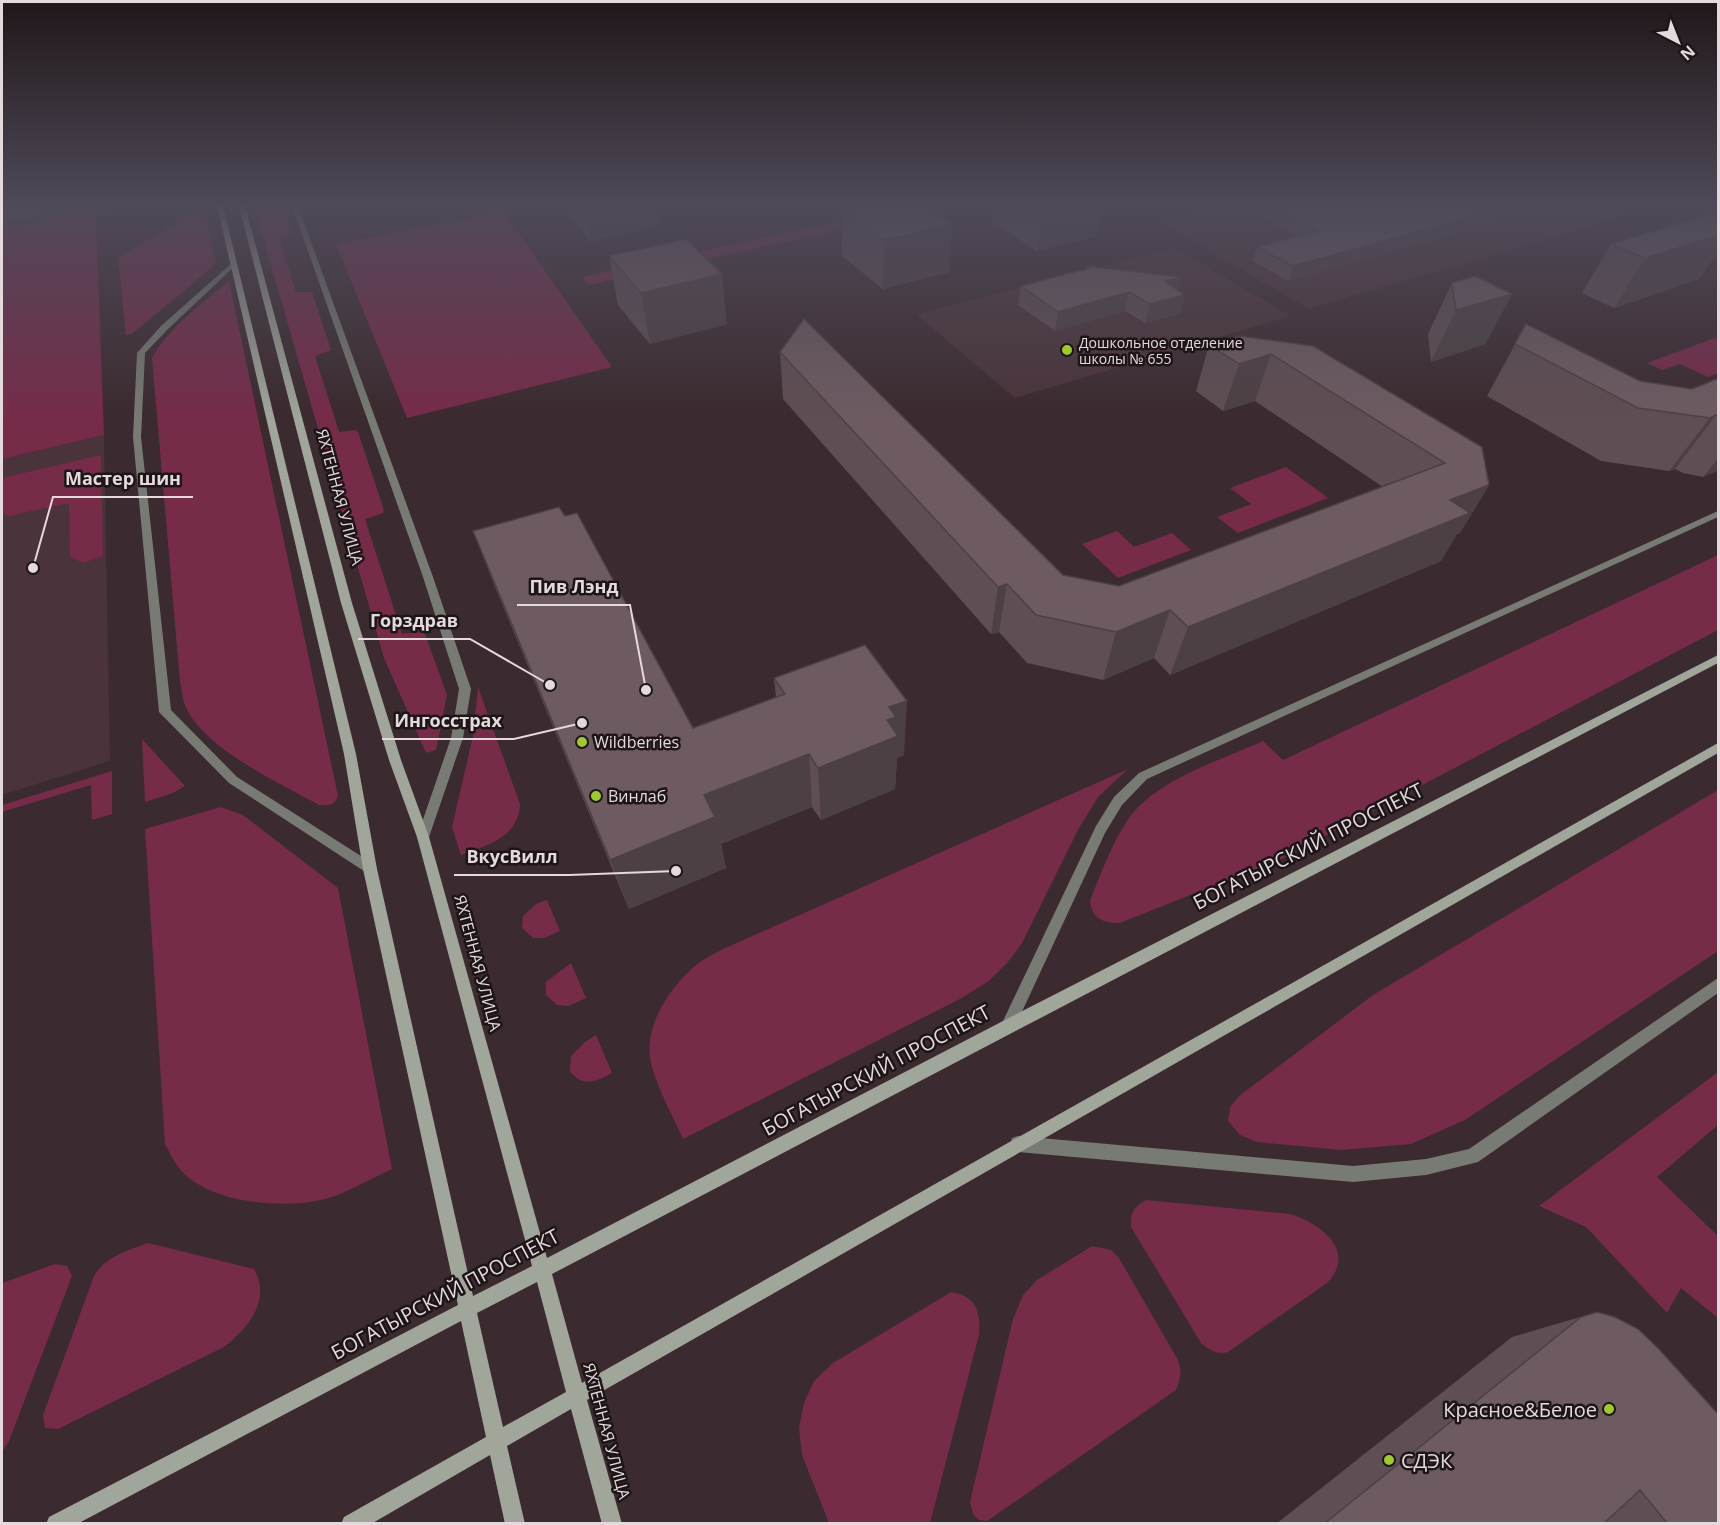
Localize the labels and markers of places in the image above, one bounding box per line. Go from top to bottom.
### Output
place label: Дошкольное отделение школы № 655 [1079,333,1243,368]
marker: Дошкольное отделение школы № 655 [1060,343,1074,357]
callout: Мастер шин [53,461,193,497]
callout: Пив Лэнд [517,569,630,605]
callout: Горздрав [358,603,470,639]
callout: Ингосстрах [382,703,514,739]
place label: Wildberries [594,731,679,753]
marker: Wildberries [575,735,589,749]
place label: Винлаб [608,785,666,807]
marker: Винлаб [589,789,603,803]
callout: ВкусВилл [454,839,569,875]
place label: Красное&Белое [1443,1396,1597,1423]
marker: Красное&Белое [1602,1402,1616,1416]
place label: СДЭК [1401,1447,1453,1474]
marker: СДЭК [1382,1453,1396,1467]

